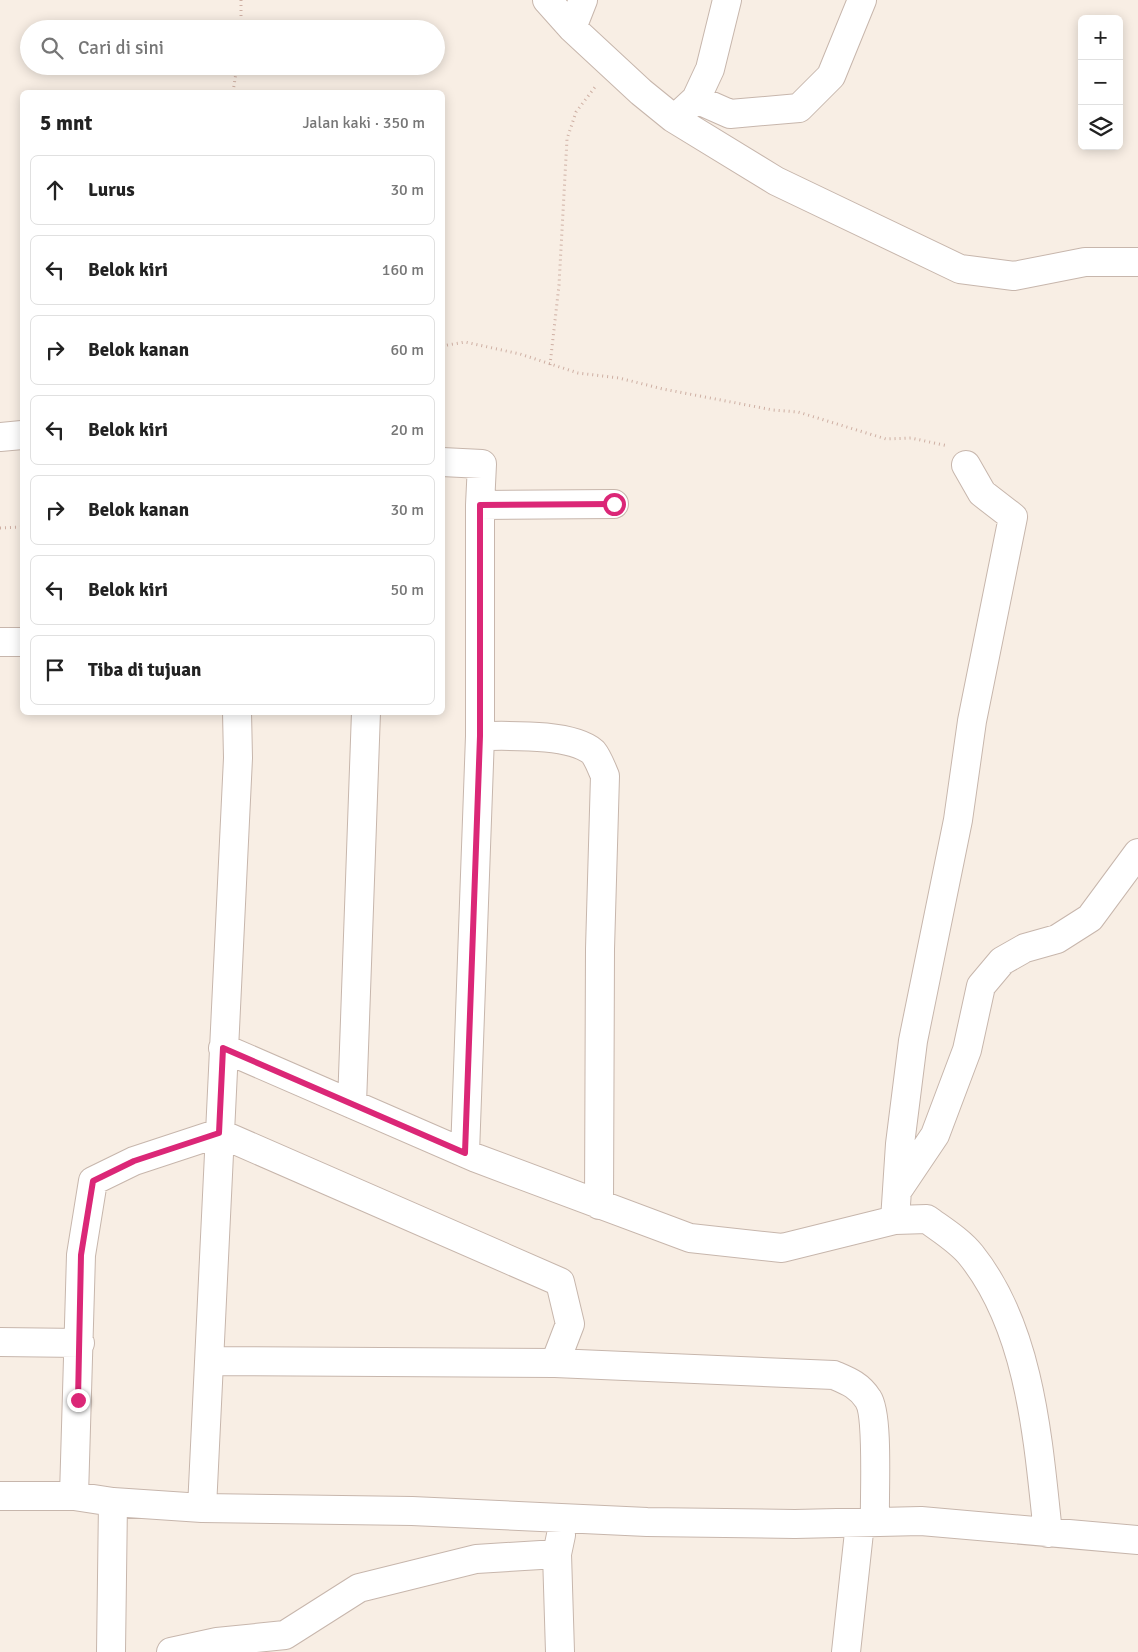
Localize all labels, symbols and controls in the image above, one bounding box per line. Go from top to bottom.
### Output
map controls [1078,15,1123,150]
button: + [1078,15,1123,60]
search box [20,20,445,75]
icon: search [38,34,66,62]
text: Cari di sini [78,36,164,60]
button: − [1078,60,1123,105]
button: layers [1078,105,1123,150]
text: 5 mnt [40,110,92,136]
text: Jalan kaki · 350 m [303,113,425,133]
icon: ahead [41,176,69,204]
text: Lurus [88,178,135,202]
text: 30 m [390,180,424,200]
icon: left [41,256,69,284]
text: Belok kiri [88,258,168,282]
text: 160 m [382,260,424,280]
icon: right [41,336,69,364]
text: Belok kanan [88,338,189,362]
text: 60 m [390,340,424,360]
icon: left [41,416,69,444]
text: Belok kiri [88,418,168,442]
text: 20 m [390,420,424,440]
route start [603,493,626,516]
icon: right [41,496,69,524]
text: Belok kanan [88,498,189,522]
text: 30 m [390,500,424,520]
icon: left [41,576,69,604]
text: Belok kiri [88,578,168,602]
text: 50 m [390,580,424,600]
icon: arrive [41,656,69,684]
text: Tiba di tujuan [88,658,201,682]
route end [67,1389,90,1412]

